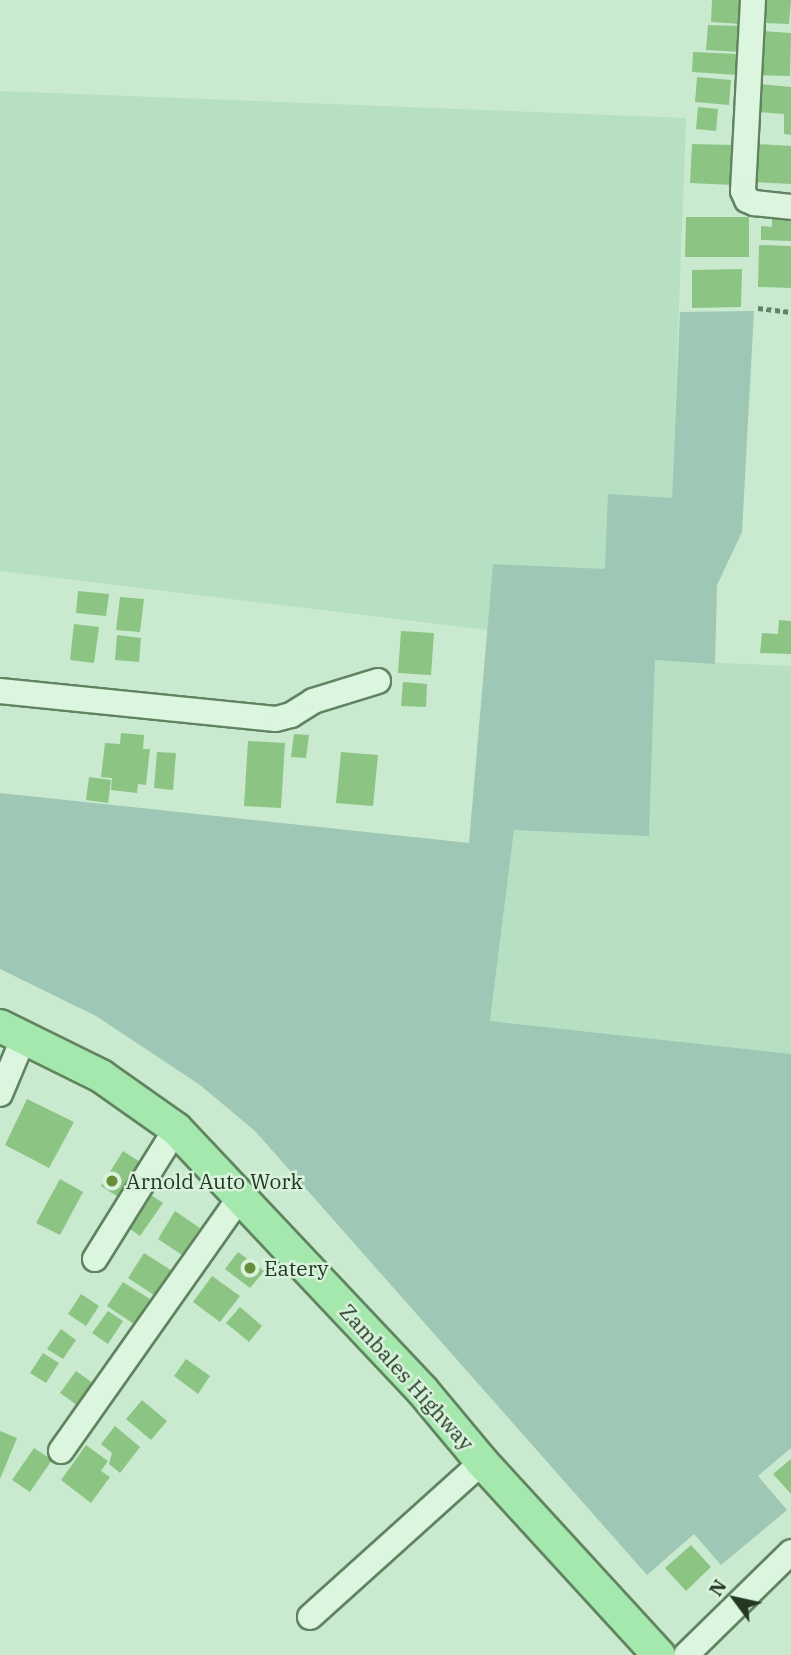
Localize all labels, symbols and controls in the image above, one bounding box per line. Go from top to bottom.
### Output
place label: Arnold Auto Work [126,1168,303,1194]
marker: Arnold Auto Work [104,1173,120,1189]
place label: Eatery [264,1255,329,1281]
marker: Eatery [242,1260,258,1276]
street label: Zambales Highway [335,1299,479,1455]
north arrow [700,1564,770,1634]
text: N [703,1575,732,1600]

